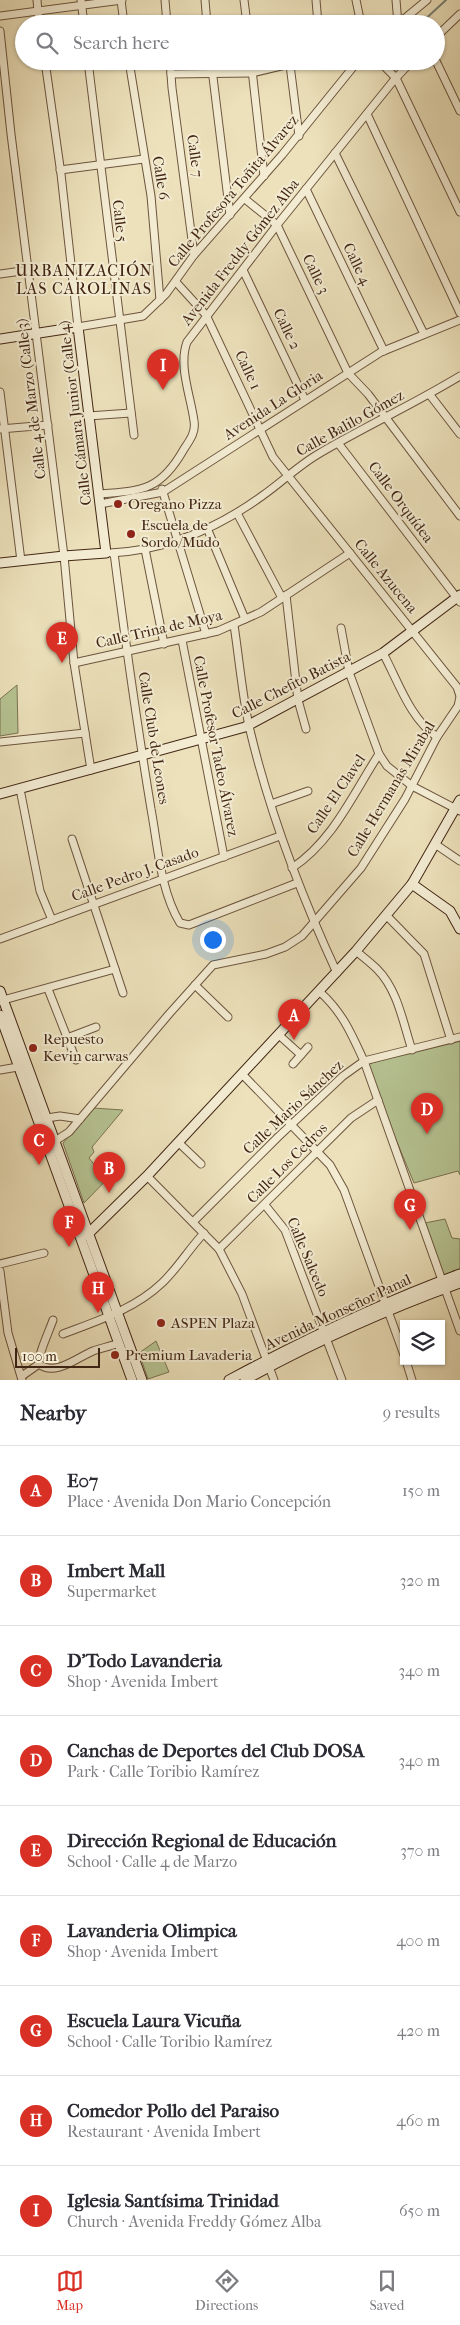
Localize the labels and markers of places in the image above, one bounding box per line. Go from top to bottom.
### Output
pin: I [147,349,179,390]
place label: Oregano Pizza [128,495,223,513]
marker: Oregano Pizza [112,498,124,510]
place label: Escuela de Sordo/Mudo [141,516,220,551]
marker: Escuela de Sordo/Mudo [125,528,137,540]
pin: E [46,622,78,663]
pin: A [278,999,310,1040]
place label: Repuesto Kevin carwas [43,1030,129,1065]
marker: Repuesto Kevin carwas [27,1042,39,1054]
pin: D [411,1093,443,1134]
pin: C [23,1124,55,1165]
pin: B [93,1152,125,1193]
pin: G [394,1189,426,1230]
pin: F [53,1206,85,1247]
pin: H [82,1272,114,1313]
place label: ASPEN Plaza [170,1314,256,1332]
marker: ASPEN Plaza [155,1317,167,1329]
place label: Premium Lavaderia [125,1346,253,1364]
marker: Premium Lavaderia [109,1349,121,1361]

